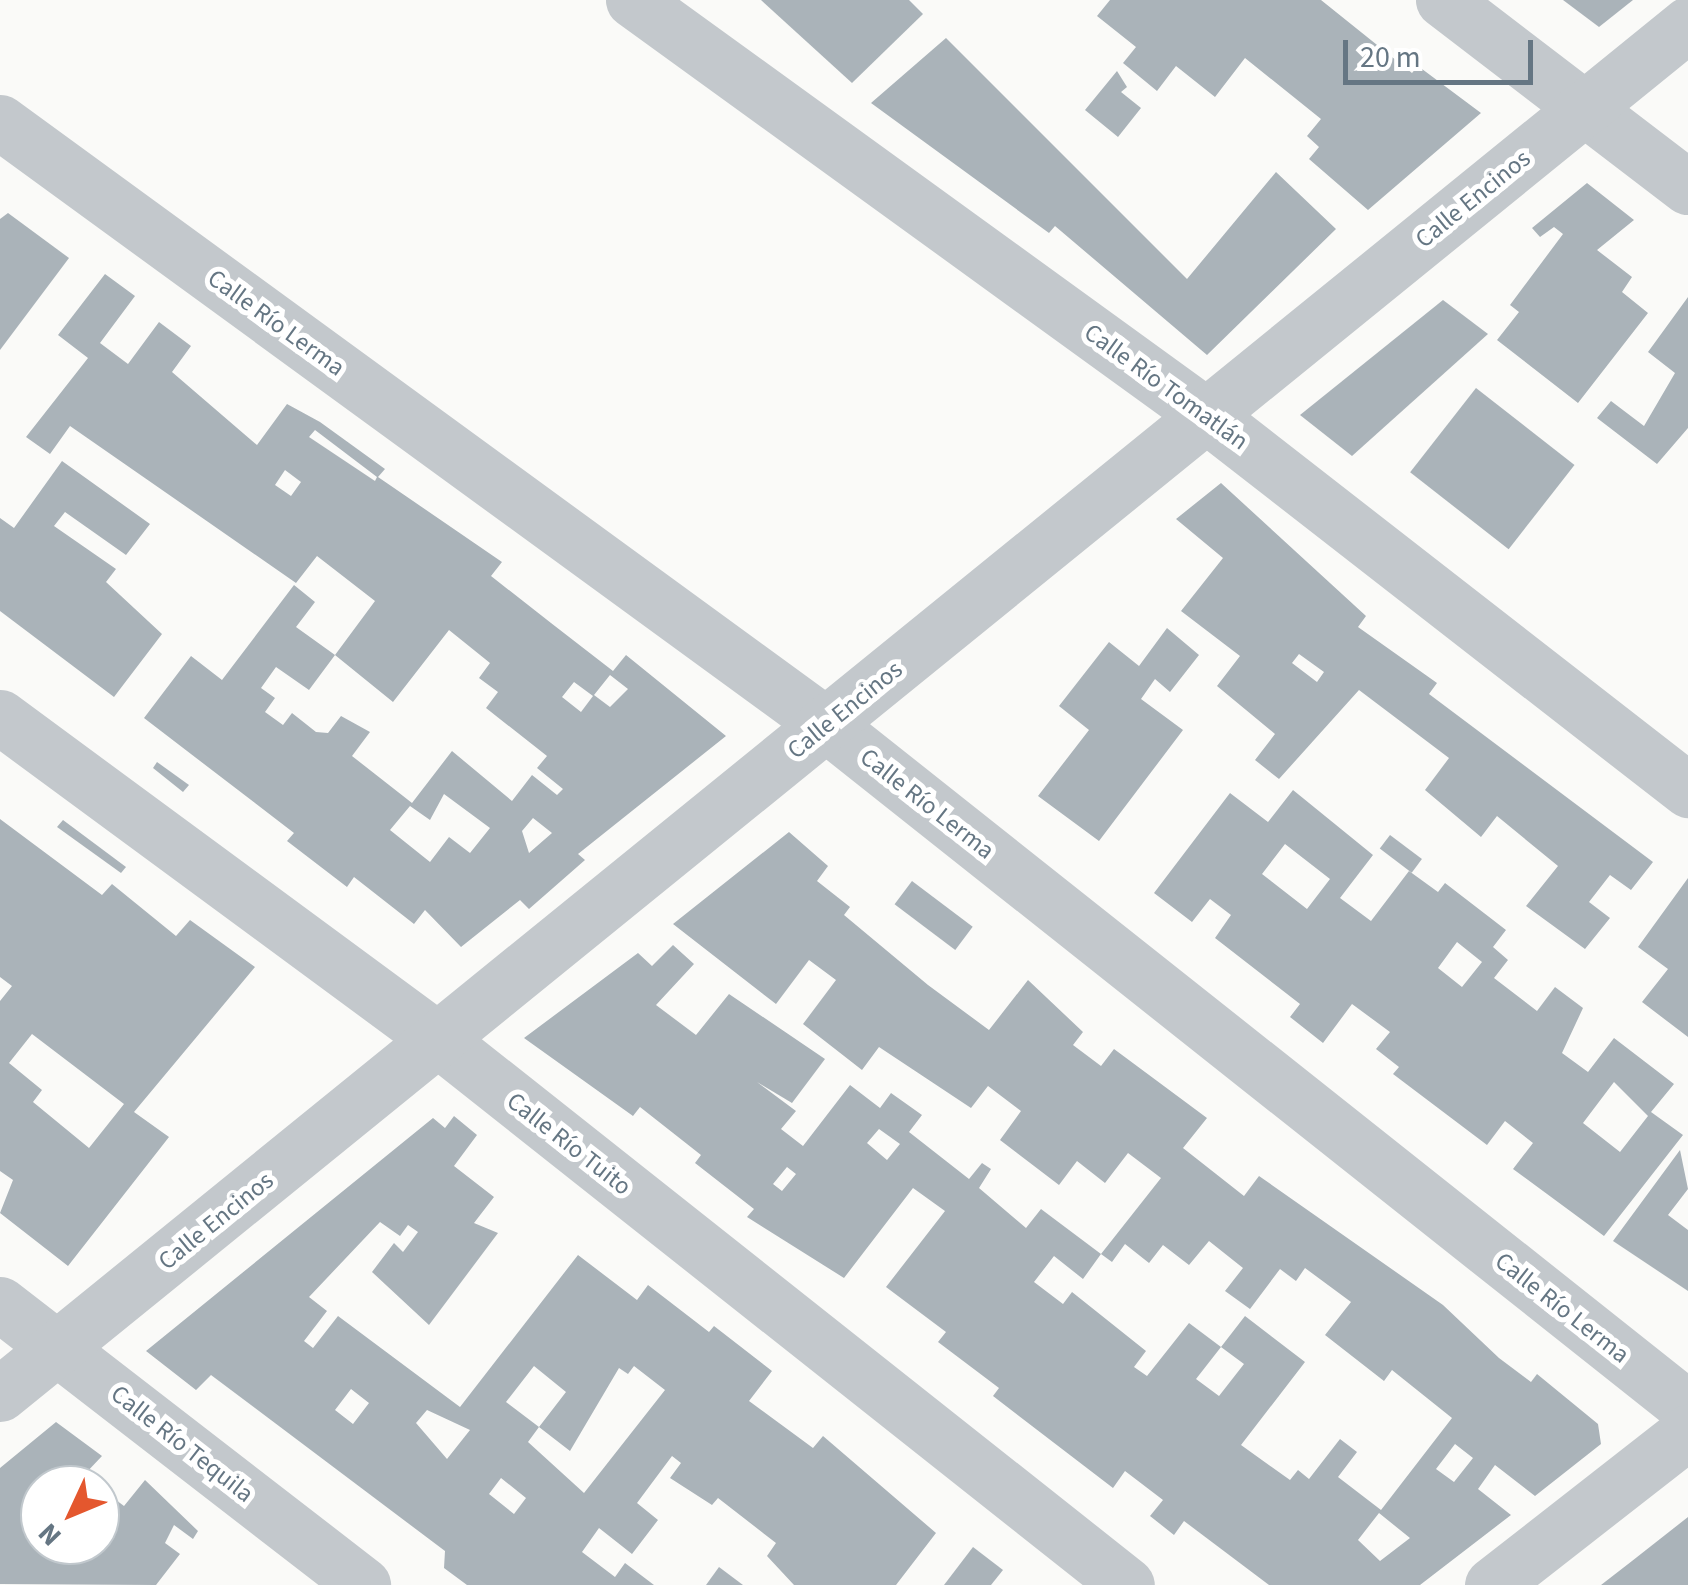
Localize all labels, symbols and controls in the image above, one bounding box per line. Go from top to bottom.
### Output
scale bar [1348,20,1538,82]
text: 20 m [1360,36,1421,79]
street label: Calle Encinos [1410,144,1536,254]
street label: Calle Río Lerma [202,263,350,383]
street label: Calle Río Tomatlán [1078,317,1254,457]
street label: Calle Encinos [782,655,908,765]
street label: Calle Río Lerma [854,742,1000,866]
street label: Calle Río Tuito [501,1086,637,1202]
street label: Calle Encinos [153,1166,279,1276]
street label: Calle Río Lerma [1489,1246,1635,1370]
street label: Calle Río Tequila [105,1379,259,1509]
north arrow [20,1465,120,1565]
text: N [29,1514,71,1555]

